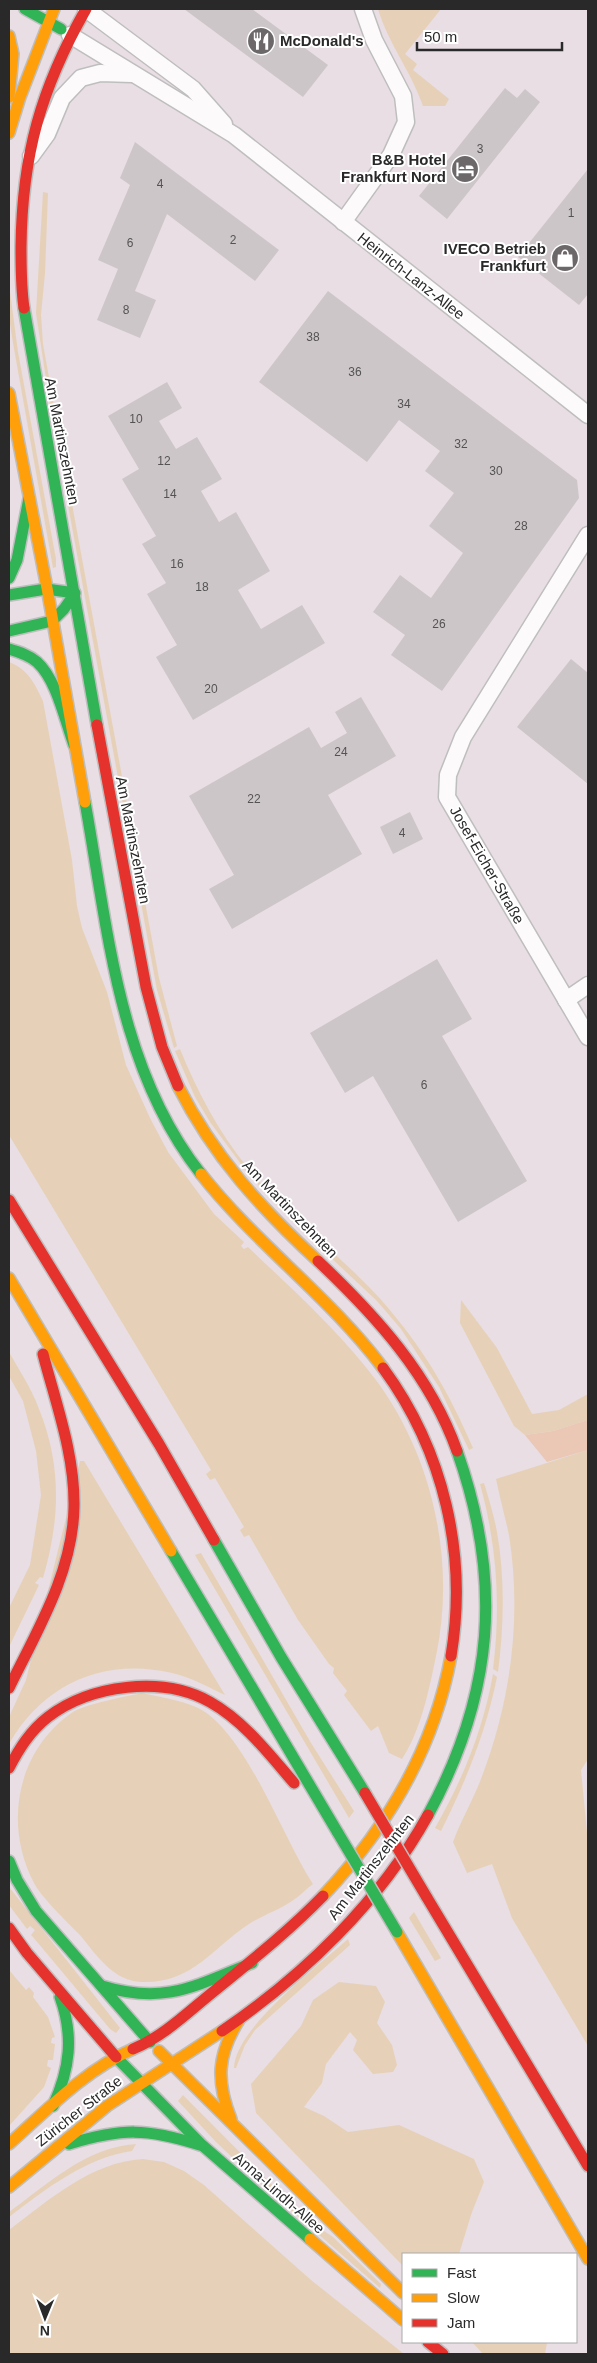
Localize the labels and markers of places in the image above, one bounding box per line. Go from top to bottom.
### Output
restaurant icon: McDonald's [246,26,276,56]
place label: McDonald's [280,32,364,49]
place label: B&B Hotel Frankfurt Nord [341,151,446,185]
hotel icon: B&B Hotel Frankfurt Nord [450,154,480,184]
place label: IVECO Betrieb Frankfurt [443,240,546,274]
shop icon: IVECO Betrieb Frankfurt [550,243,580,273]

